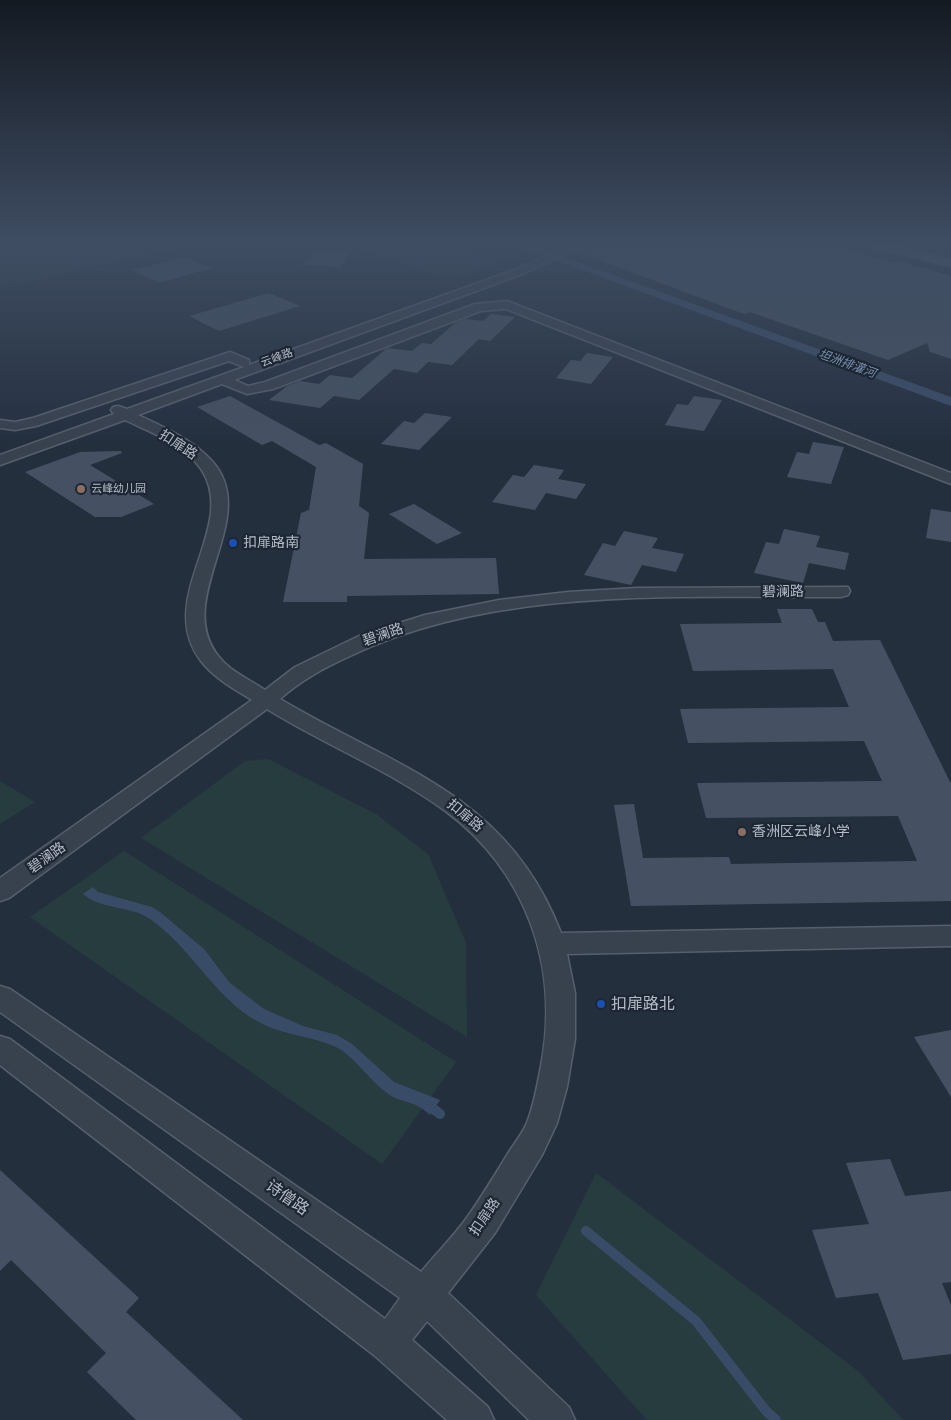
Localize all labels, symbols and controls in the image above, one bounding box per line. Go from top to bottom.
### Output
street label: 云峰路 [259,346,295,370]
water label: 坦洲排灌河 [816,347,878,381]
street label: 扣扉路 [156,427,200,463]
place label: 云峰幼儿园 [91,482,146,496]
marker: 云峰幼儿园 [75,483,87,495]
place label: 扣扉路南 [243,535,299,551]
marker: 扣扉路南 [227,537,239,549]
street label: 碧澜路 [762,583,804,601]
street label: 碧澜路 [360,620,406,650]
street label: 扣扉路 [444,796,486,836]
place label: 香洲区云峰小学 [752,824,850,840]
marker: 香洲区云峰小学 [736,826,748,838]
street label: 碧澜路 [25,839,69,877]
place label: 扣扉路北 [611,994,675,1014]
marker: 扣扉路北 [595,998,607,1010]
street label: 诗僧路 [262,1176,312,1220]
street label: 扣扉路 [466,1195,504,1239]

